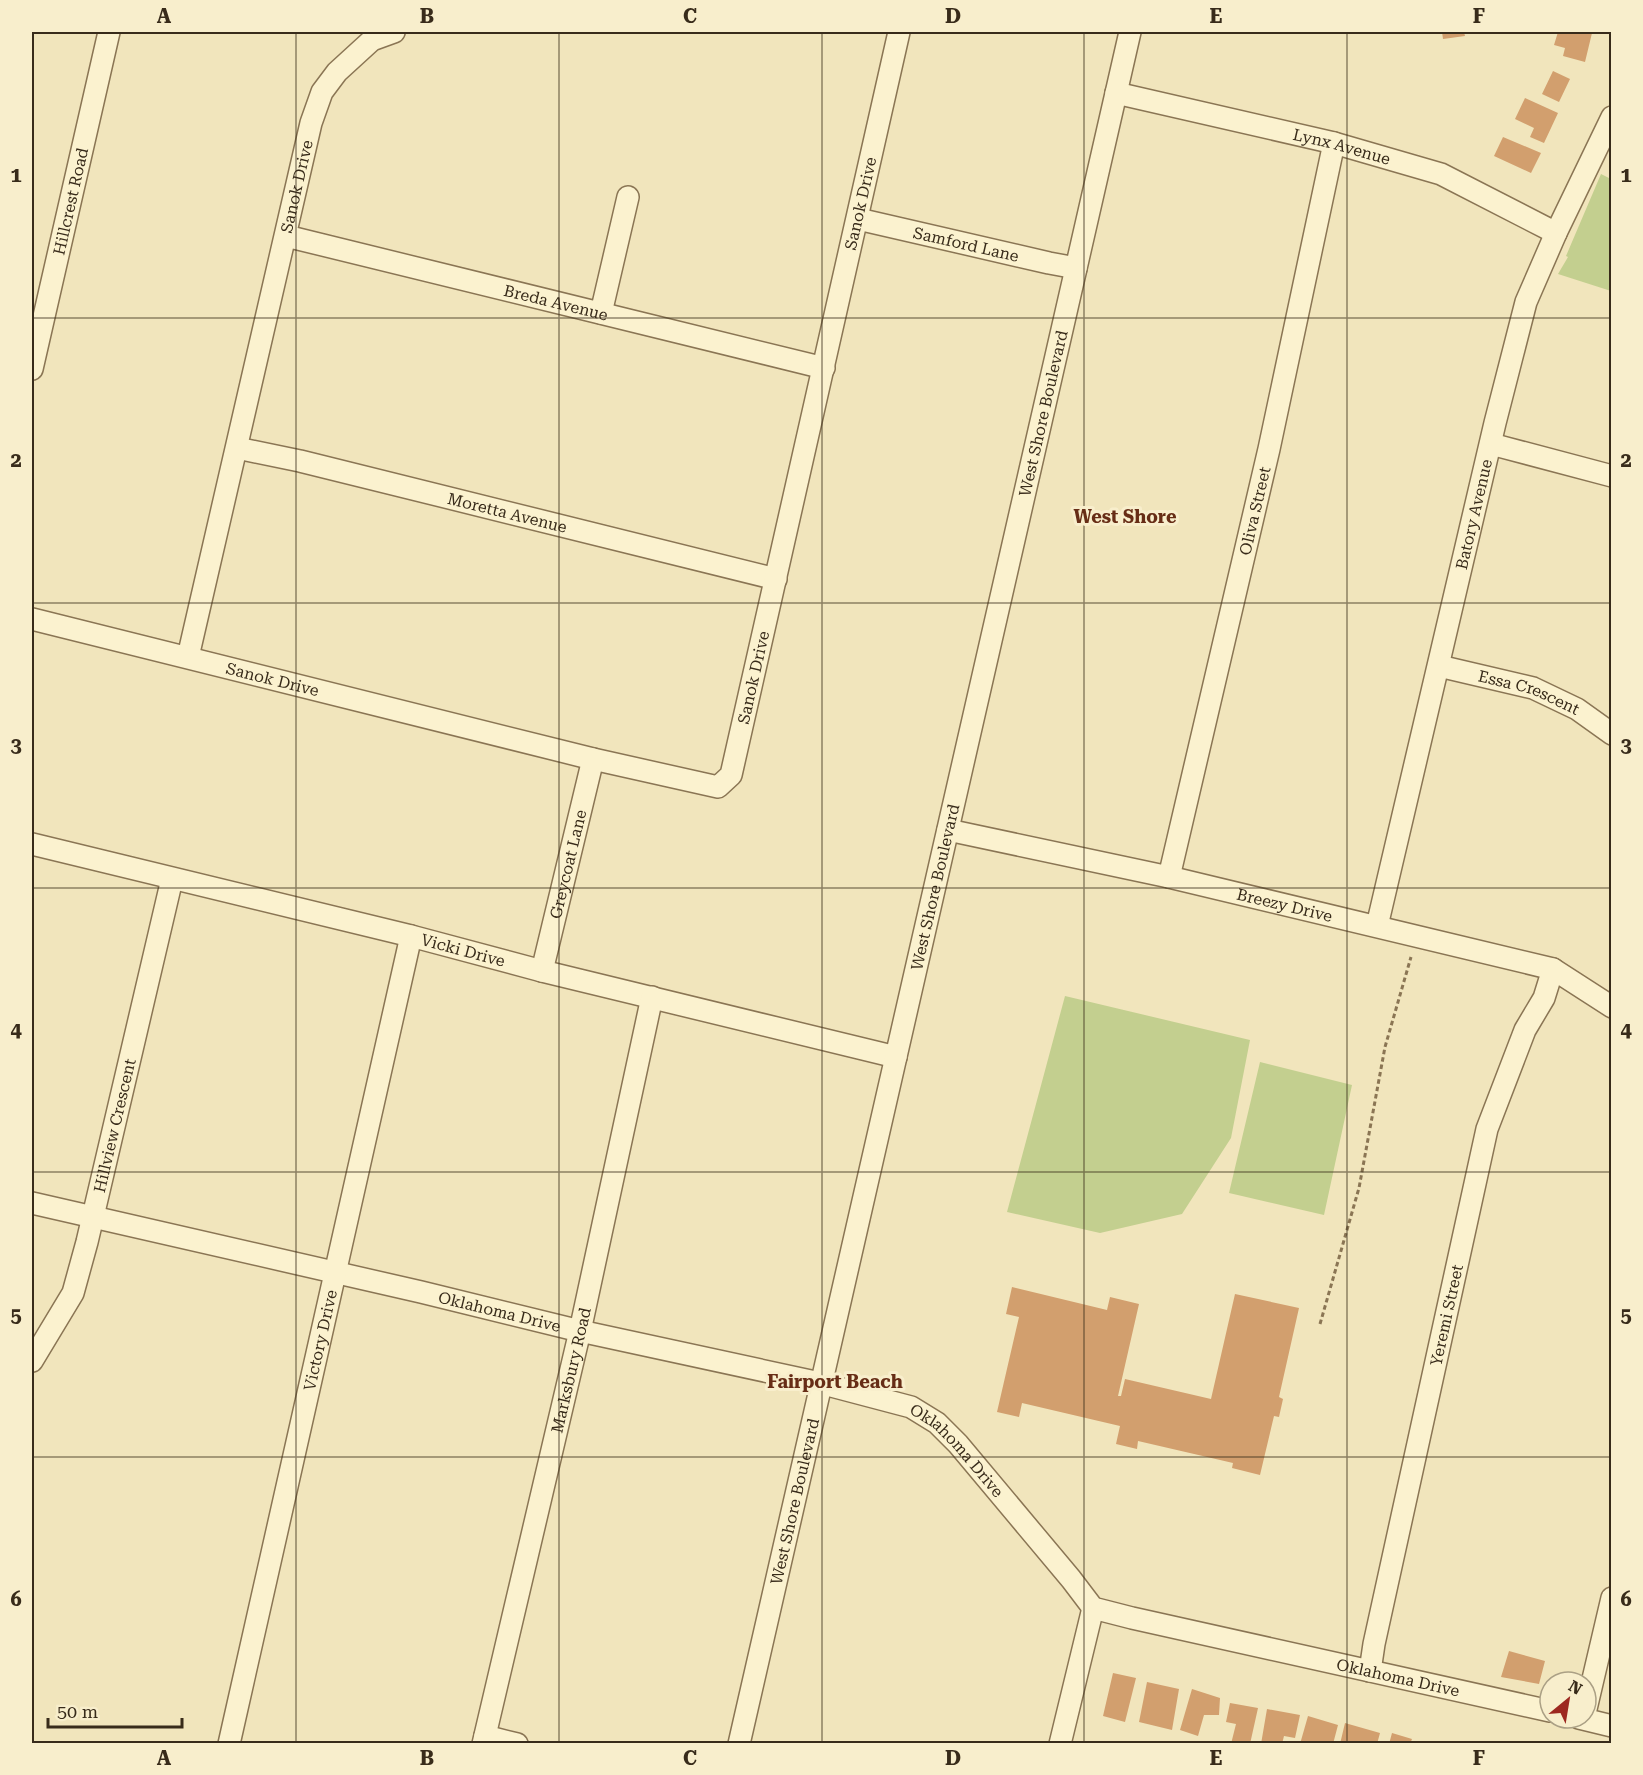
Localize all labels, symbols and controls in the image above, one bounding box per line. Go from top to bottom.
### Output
text: A [157,4,172,28]
text: B [420,4,434,28]
text: C [683,4,697,28]
text: D [945,4,961,28]
text: E [1210,4,1223,28]
text: F [1473,4,1485,28]
street label: Lynx Avenue [1291,125,1393,169]
street label: Sanok Drive [277,138,317,235]
street label: Hillcrest Road [49,146,92,257]
street label: Sanok Drive [841,155,881,252]
text: 1 [10,163,22,187]
text: 1 [1620,163,1632,187]
street label: Samford Lane [911,223,1021,266]
street label: Breda Avenue [502,281,610,325]
street label: West Shore Boulevard [1015,328,1072,498]
text: 2 [10,448,22,472]
text: 2 [1620,448,1632,472]
street label: Batory Avenue [1452,457,1496,571]
street label: Oliva Street [1235,465,1275,557]
street label: Moretta Avenue [446,489,569,537]
district label: West Shore [1074,506,1177,527]
street label: Sanok Drive [734,629,773,726]
street label: Sanok Drive [224,659,321,700]
street label: Essa Crescent [1476,667,1583,719]
text: 3 [10,733,22,757]
text: 3 [1620,733,1632,757]
street label: West Shore Boulevard [907,802,963,972]
street label: Greycoat Lane [546,807,591,921]
street label: Breezy Drive [1235,885,1335,926]
street label: Vicki Drive [419,930,507,971]
text: 4 [10,1018,22,1042]
text: 4 [1620,1018,1632,1042]
street label: Hillview Crescent [90,1057,140,1194]
street label: Yeremi Street [1426,1263,1467,1368]
street label: Victory Drive [300,1288,341,1393]
street label: Oklahoma Drive [436,1288,563,1336]
text: 5 [10,1303,22,1327]
text: 5 [1620,1303,1632,1327]
street label: Marksbury Road [547,1306,595,1435]
district label: Fairport Beach [767,1371,903,1392]
street label: Oklahoma Drive [906,1400,1007,1501]
street label: West Shore Boulevard [767,1416,823,1586]
text: 6 [10,1587,22,1611]
text: 6 [1620,1587,1632,1611]
street label: Oklahoma Drive [1335,1655,1461,1701]
north arrow [1538,1670,1598,1730]
text: N [1565,1676,1585,1699]
scale bar [48,1691,182,1729]
text: 50 m [57,1701,98,1722]
text: A [157,1746,172,1770]
text: B [420,1746,434,1770]
text: C [683,1746,697,1770]
text: D [945,1746,961,1770]
text: E [1210,1746,1223,1770]
text: F [1473,1746,1485,1770]

